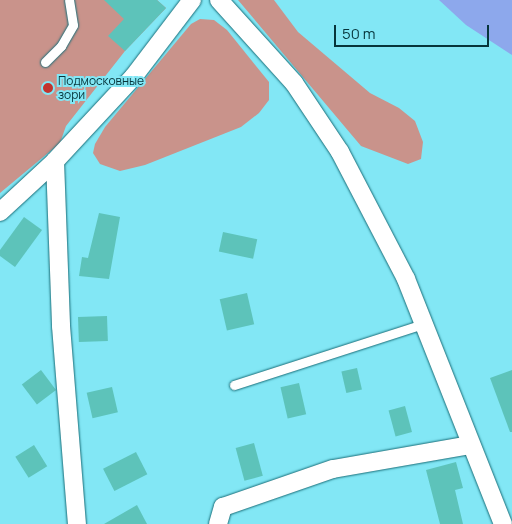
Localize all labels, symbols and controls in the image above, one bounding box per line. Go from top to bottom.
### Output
scale bar [337,15,492,47]
text: 50 m [342,23,376,44]
place label: Подмосковные зори [58,74,144,102]
marker: Подмосковные зори [42,82,54,94]

